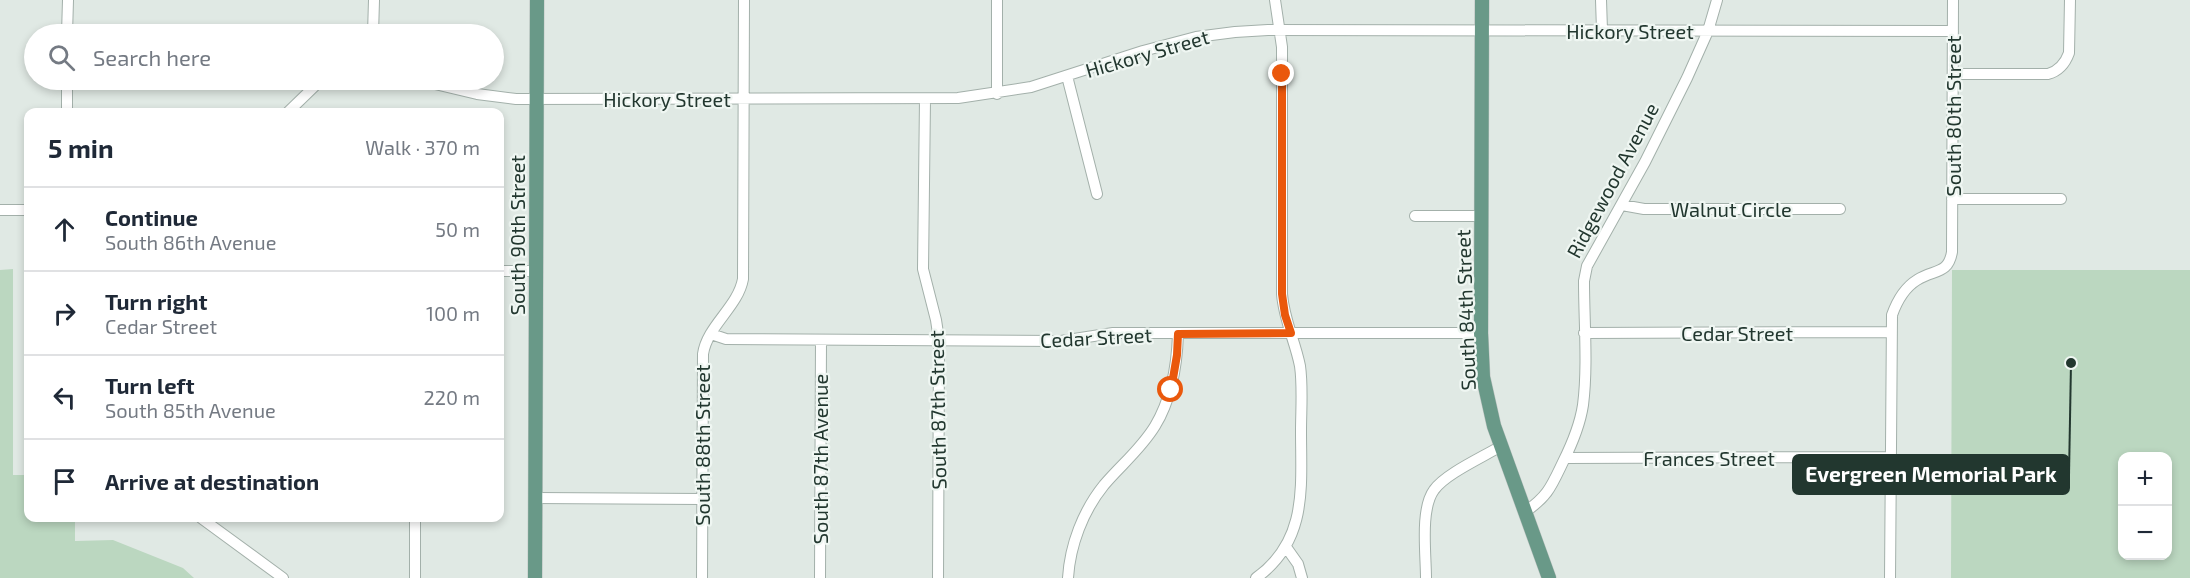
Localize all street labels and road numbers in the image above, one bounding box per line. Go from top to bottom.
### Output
street label: Hickory Street [1566,19,1694,43]
street label: Hickory Street [1082,24,1212,82]
street label: South 80th Street [1941,35,1965,197]
street label: Hickory Street [603,87,731,111]
street label: Ridgewood Avenue [1561,98,1663,262]
street label: South 90th Street [505,154,529,315]
street label: Walnut Circle [1670,197,1792,221]
street label: South 84th Street [1450,229,1480,391]
street label: Cedar Street [1681,321,1793,345]
street label: Cedar Street [1039,322,1153,352]
street label: South 87th Street [924,330,950,490]
street label: South 88th Street [690,364,714,526]
street label: South 87th Avenue [808,374,832,544]
street label: Frances Street [1643,446,1775,470]

